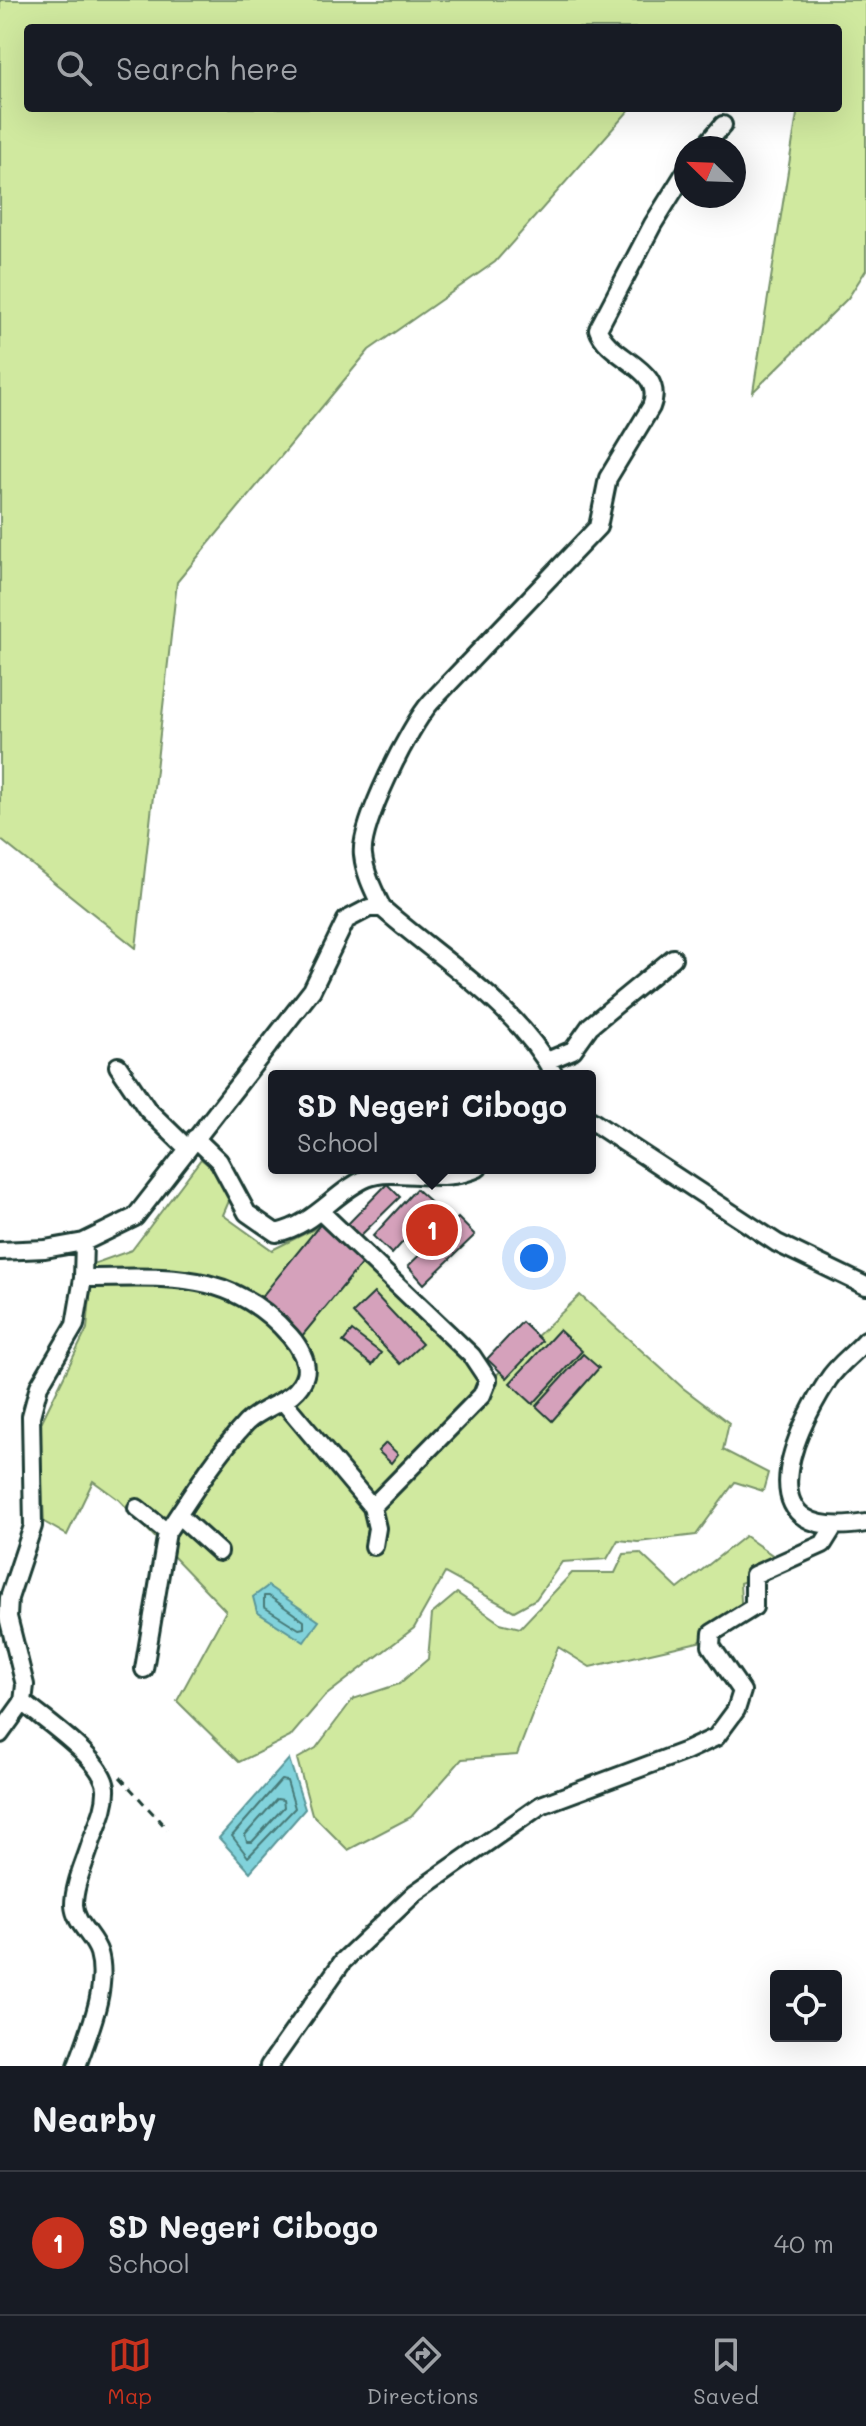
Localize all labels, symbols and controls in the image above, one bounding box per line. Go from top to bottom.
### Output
search box [24,24,842,112]
icon: search [52,46,96,90]
text: Search here [116,48,299,88]
north arrow [674,136,746,208]
popup [268,1070,596,1174]
text: SD Negeri Cibogo [297,1085,567,1125]
text: School [297,1125,379,1159]
pin: 1 [406,1200,458,1260]
your location [514,1238,554,1278]
map controls [770,1970,842,2042]
button: locate [770,1970,842,2042]
text: Nearby [32,2096,157,2141]
text: SD Negeri Cibogo [108,2206,378,2246]
text: 1 [52,2226,64,2260]
text: 40 m [774,2226,834,2260]
text: School [108,2246,190,2280]
tab: Map [107,2333,152,2410]
tab: Directions [367,2333,479,2410]
tab: Saved [693,2333,759,2410]

